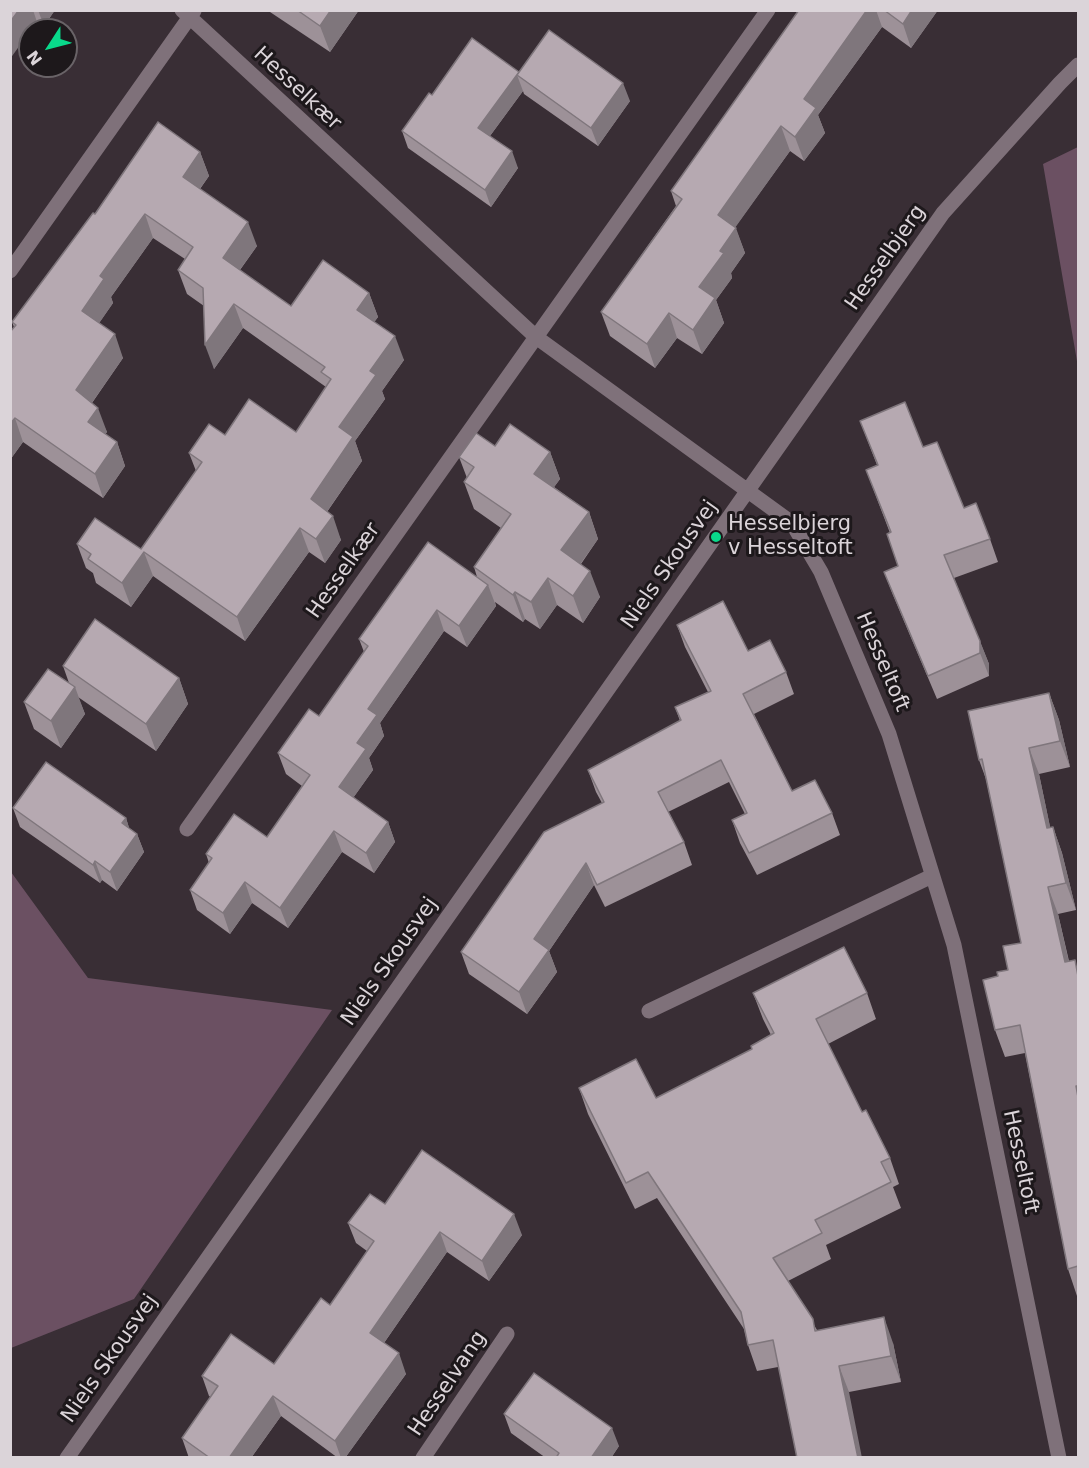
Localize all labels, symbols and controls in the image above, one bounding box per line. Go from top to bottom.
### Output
north arrow [18,18,78,78]
street label: Hesselkær [248,42,346,136]
text: N [23,47,46,69]
street label: Hesselbjerg [840,200,932,316]
street label: Niels Skousvej [616,496,724,634]
place label: Hesselbjerg v Hesseltoft [728,512,853,562]
street label: Hesselkær [302,518,386,624]
marker: Hesselbjerg v Hesseltoft [709,530,723,544]
street label: Hesseltoft [850,608,914,716]
street label: Niels Skousvej [336,893,444,1031]
street label: Hesseltoft [997,1108,1043,1216]
street label: Niels Skousvej [56,1290,164,1428]
street label: Hesselvang [404,1327,492,1441]

